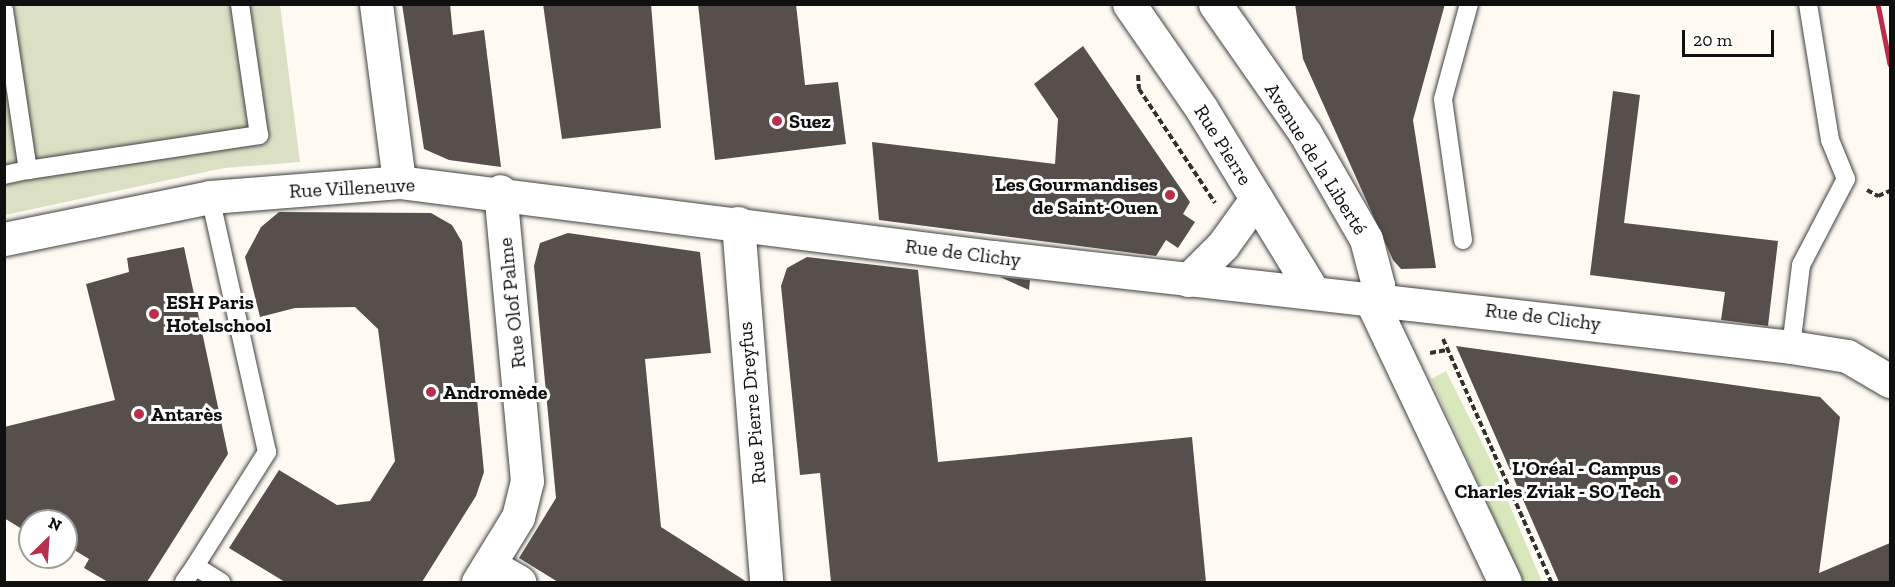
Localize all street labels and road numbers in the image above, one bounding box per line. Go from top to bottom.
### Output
street label: Avenue de la Liberté [1260,79,1372,239]
street label: Rue Pierre [1189,100,1257,190]
street label: Rue Villeneuve [288,173,416,203]
street label: Rue de Clichy [904,234,1022,272]
street label: Rue Olof Palme [493,236,531,370]
street label: Rue de Clichy [1484,298,1602,336]
street label: Rue Pierre Dreyfus [733,321,771,485]

